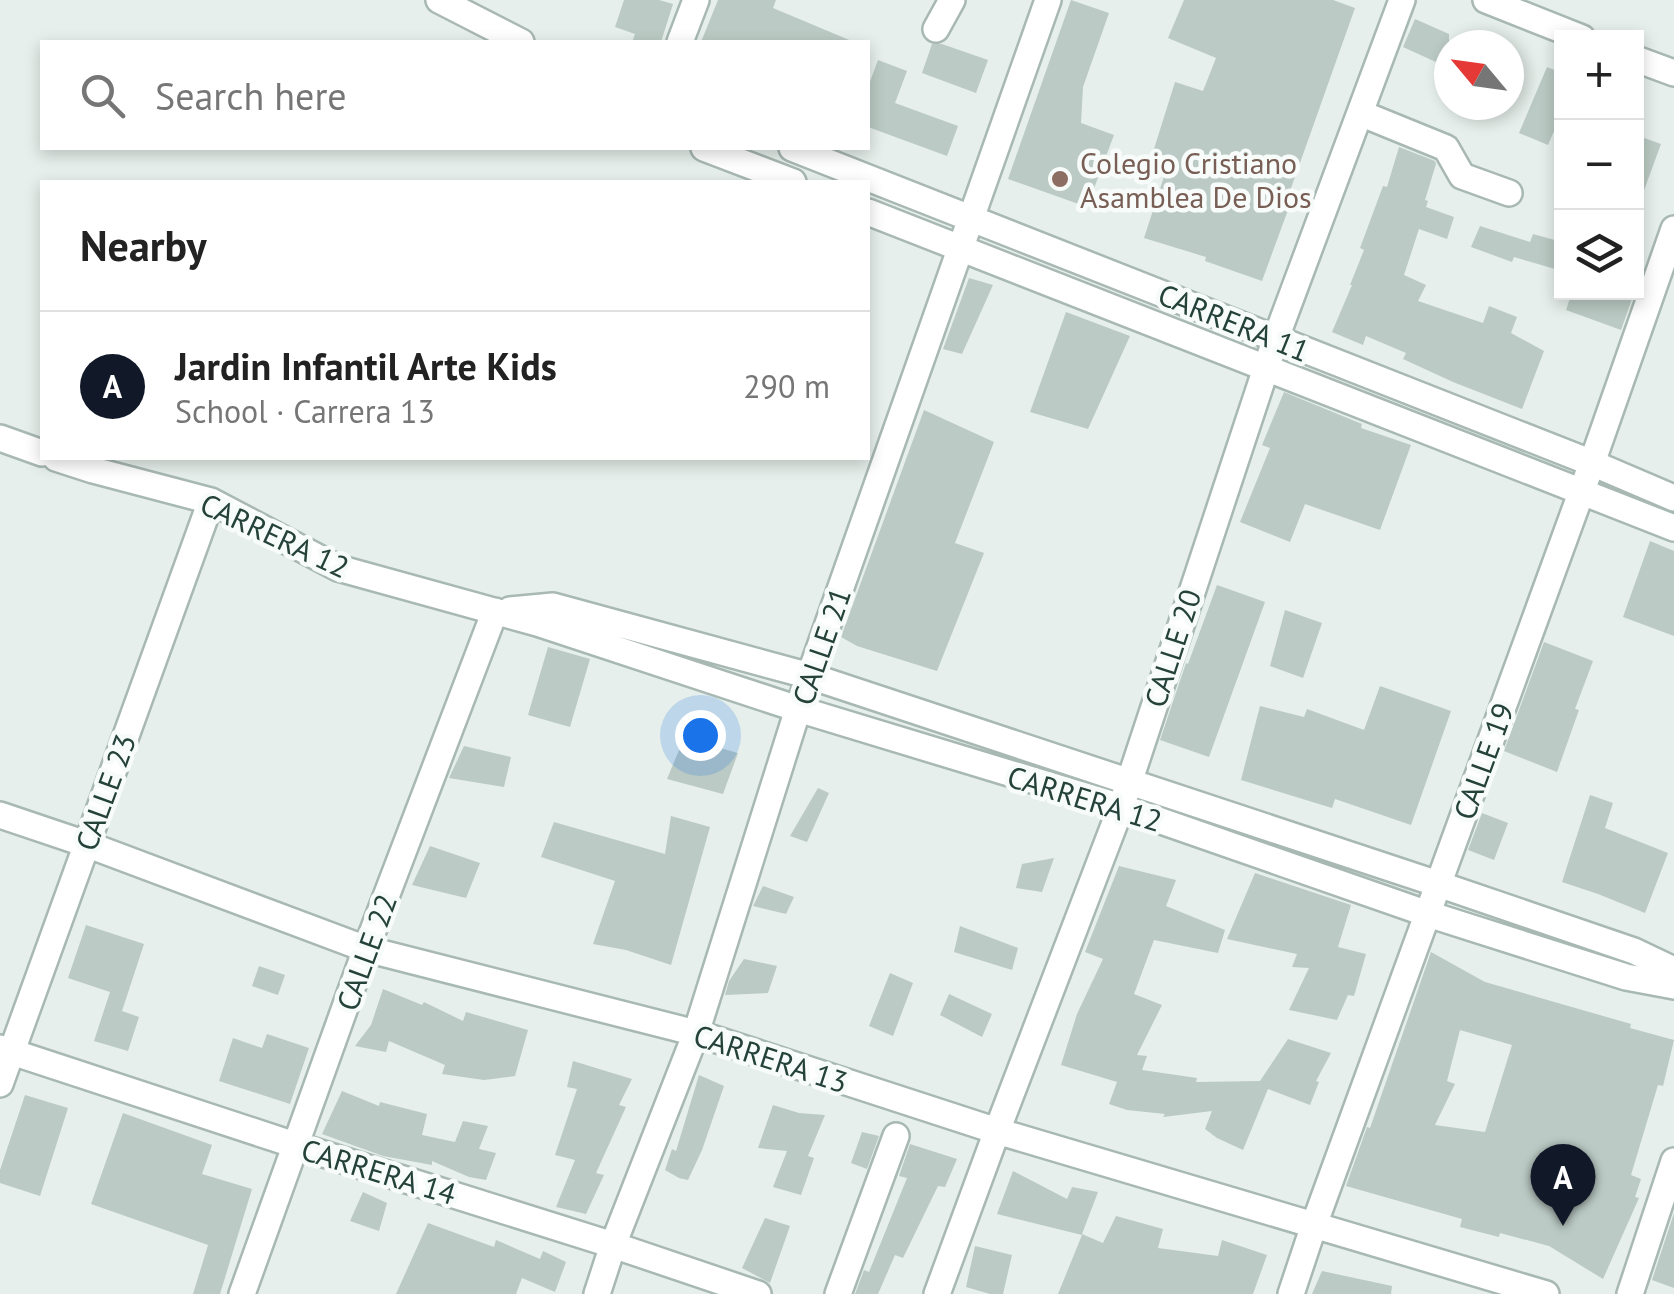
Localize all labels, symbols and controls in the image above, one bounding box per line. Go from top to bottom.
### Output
north arrow [1434,30,1524,120]
map controls [1554,30,1644,300]
button: + [1554,30,1644,120]
search box [40,40,870,150]
icon: search [75,68,130,123]
text: Search here [155,71,347,120]
button: − [1554,120,1644,210]
place label: Colegio Cristiano Asamblea De Dios [1080,143,1312,216]
marker: Colegio Cristiano Asamblea De Dios [1049,168,1071,190]
button: layers [1554,210,1644,300]
text: Nearby [80,218,207,273]
street label: CARRERA 11 [1153,274,1315,370]
text: Jardin Infantil Arte Kids [175,341,557,390]
text: A [103,365,122,407]
text: 290 m [743,365,830,407]
text: School · Carrera 13 [175,390,435,432]
street label: CARRERA 12 [194,484,356,586]
street label: CALLE 21 [783,582,859,710]
street label: CALLE 20 [1135,584,1209,712]
street label: CALLE 19 [1444,697,1522,825]
your location [675,710,726,761]
street label: CALLE 23 [66,728,144,856]
street label: CARRERA 12 [1003,756,1167,840]
street label: CALLE 22 [327,888,405,1016]
street label: CARRERA 13 [689,1015,853,1101]
street label: CARRERA 14 [297,1129,461,1213]
pin: A [1530,1144,1596,1226]

